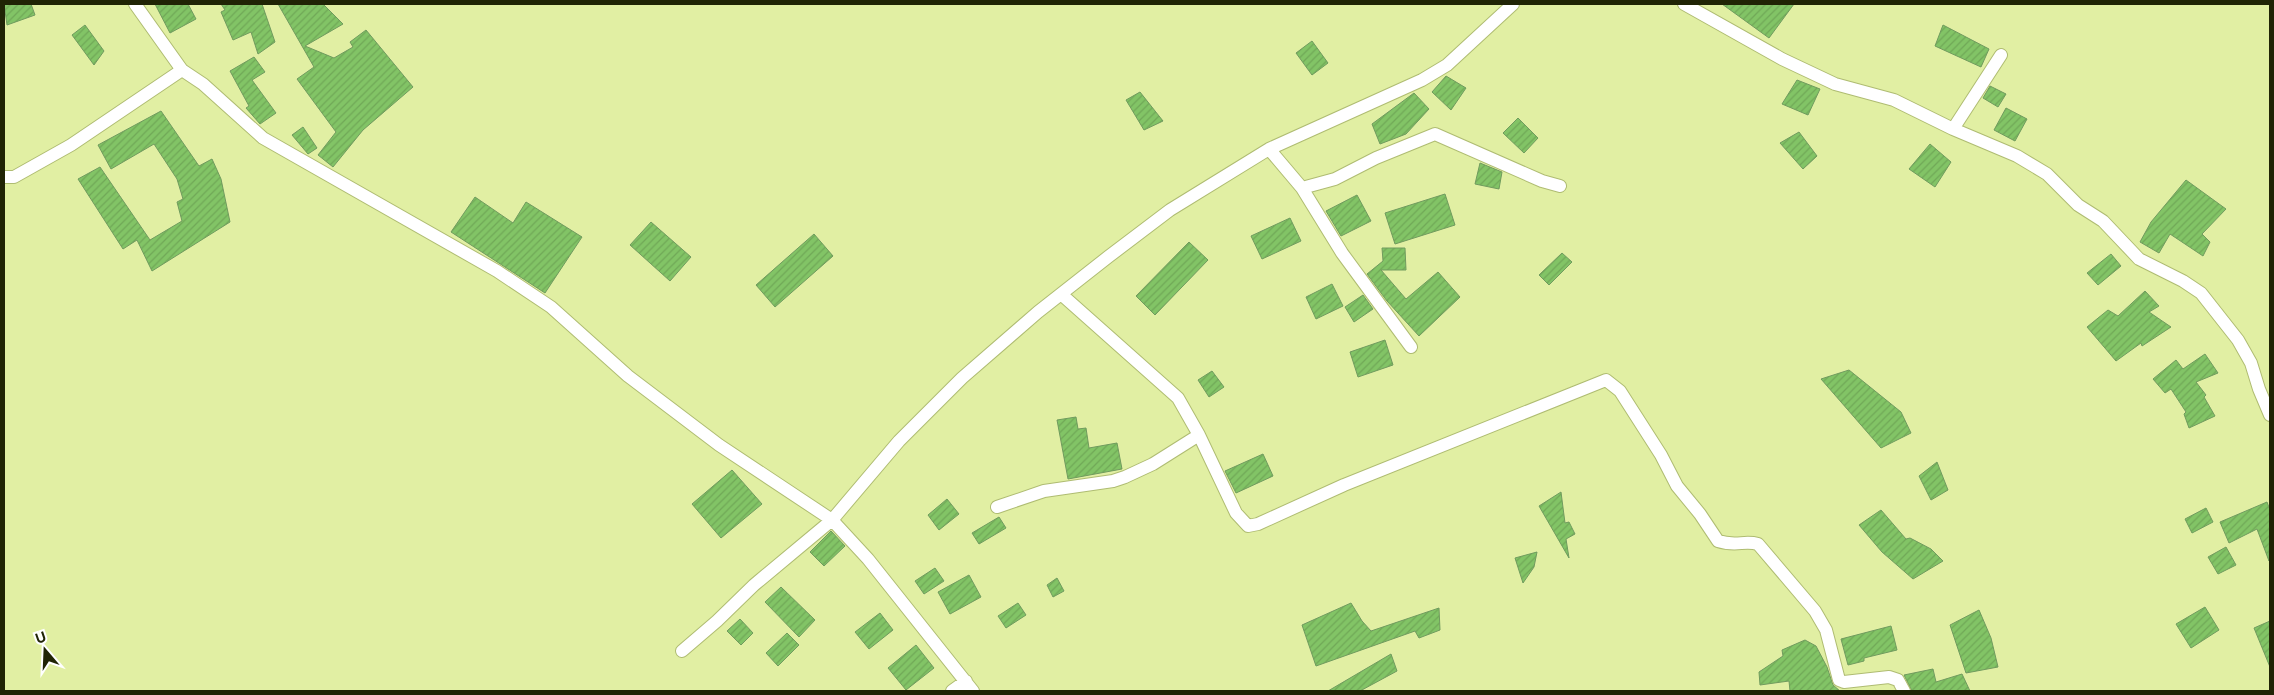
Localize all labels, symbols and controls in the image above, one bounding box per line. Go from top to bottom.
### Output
north arrow [20,625,70,675]
text: U [33,628,48,647]

